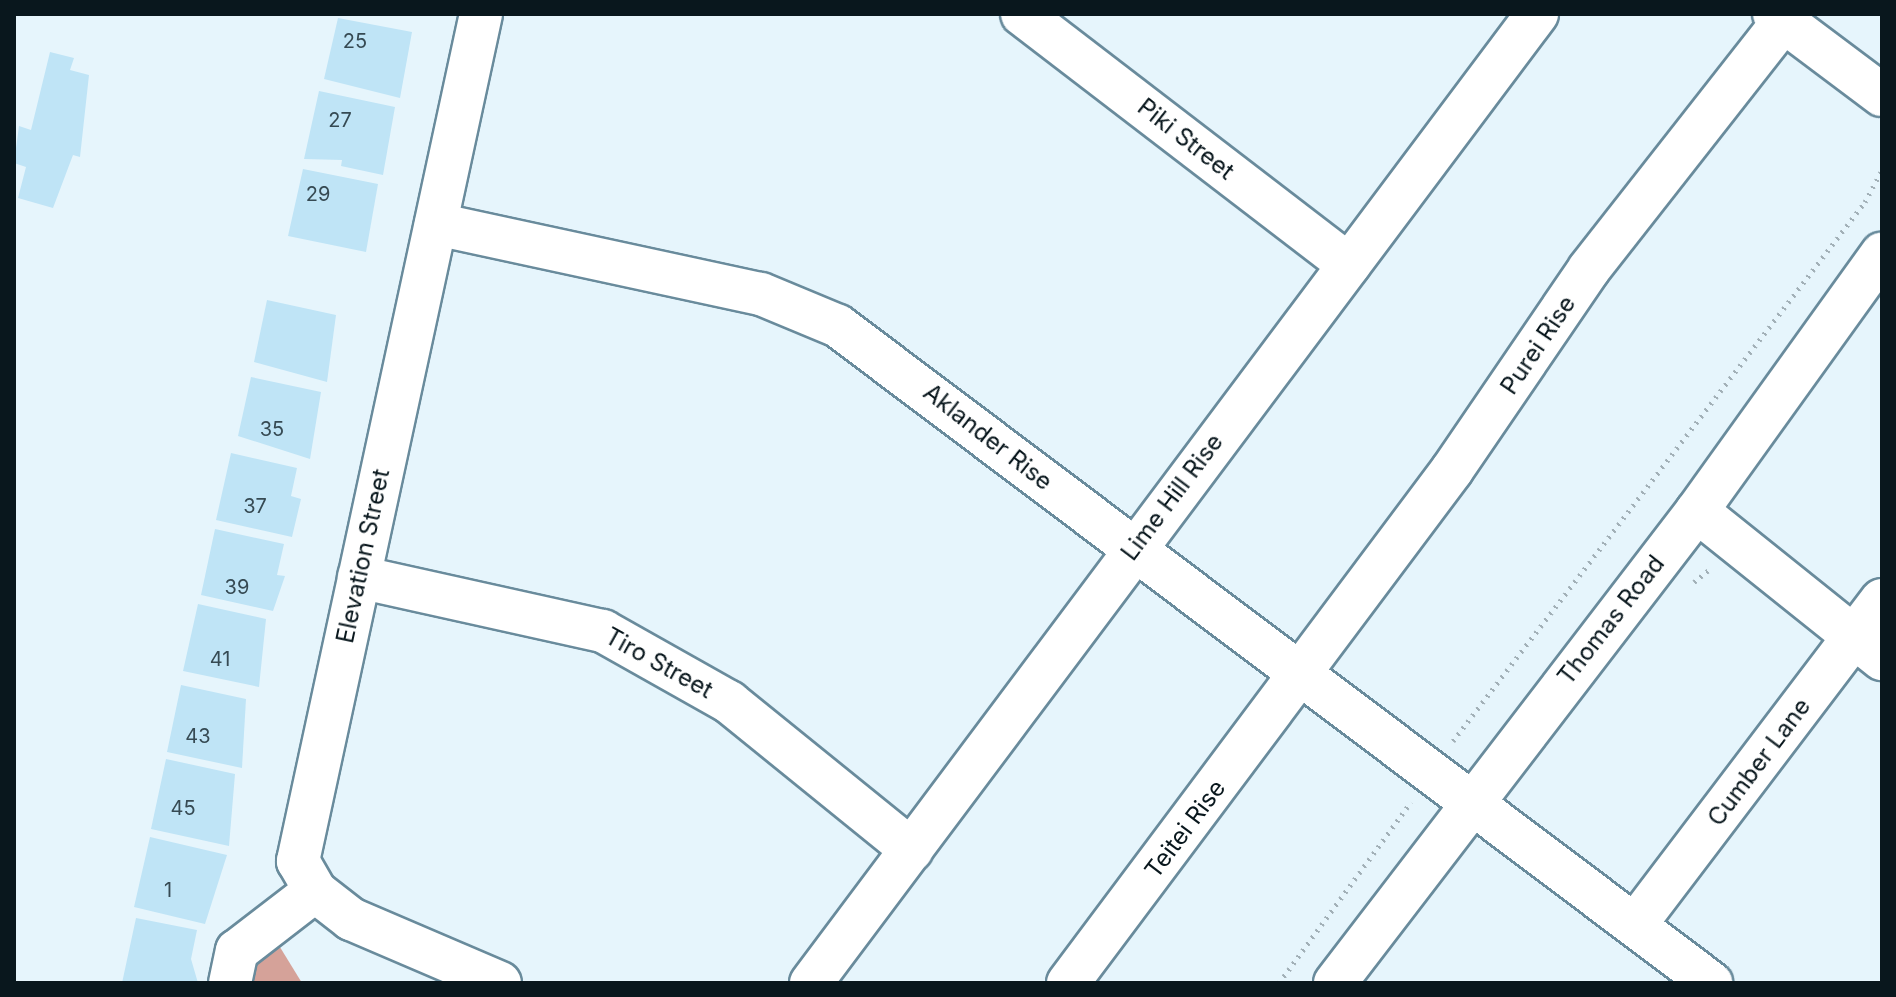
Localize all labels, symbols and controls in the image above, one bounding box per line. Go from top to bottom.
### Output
house number: 25 [343,29,367,53]
street label: Piki Street [1132,92,1240,186]
house number: 27 [328,108,352,132]
house number: 29 [306,182,330,206]
street label: Purei Rise [1495,290,1581,400]
street label: Aklander Rise [918,378,1058,496]
house number: 35 [260,417,284,441]
street label: Lime Hill Rise [1115,428,1229,566]
street label: Elevation Street [330,466,396,646]
house number: 37 [243,494,267,518]
street label: Thomas Road [1552,550,1670,690]
house number: 39 [225,575,249,599]
street label: Tiro Street [600,622,718,704]
house number: 41 [210,647,230,671]
street label: Cumber Lane [1702,692,1816,832]
house number: 43 [185,724,211,748]
street label: Teitei Rise [1139,774,1231,884]
house number: 45 [170,796,196,820]
house number: 1 [164,878,172,902]

